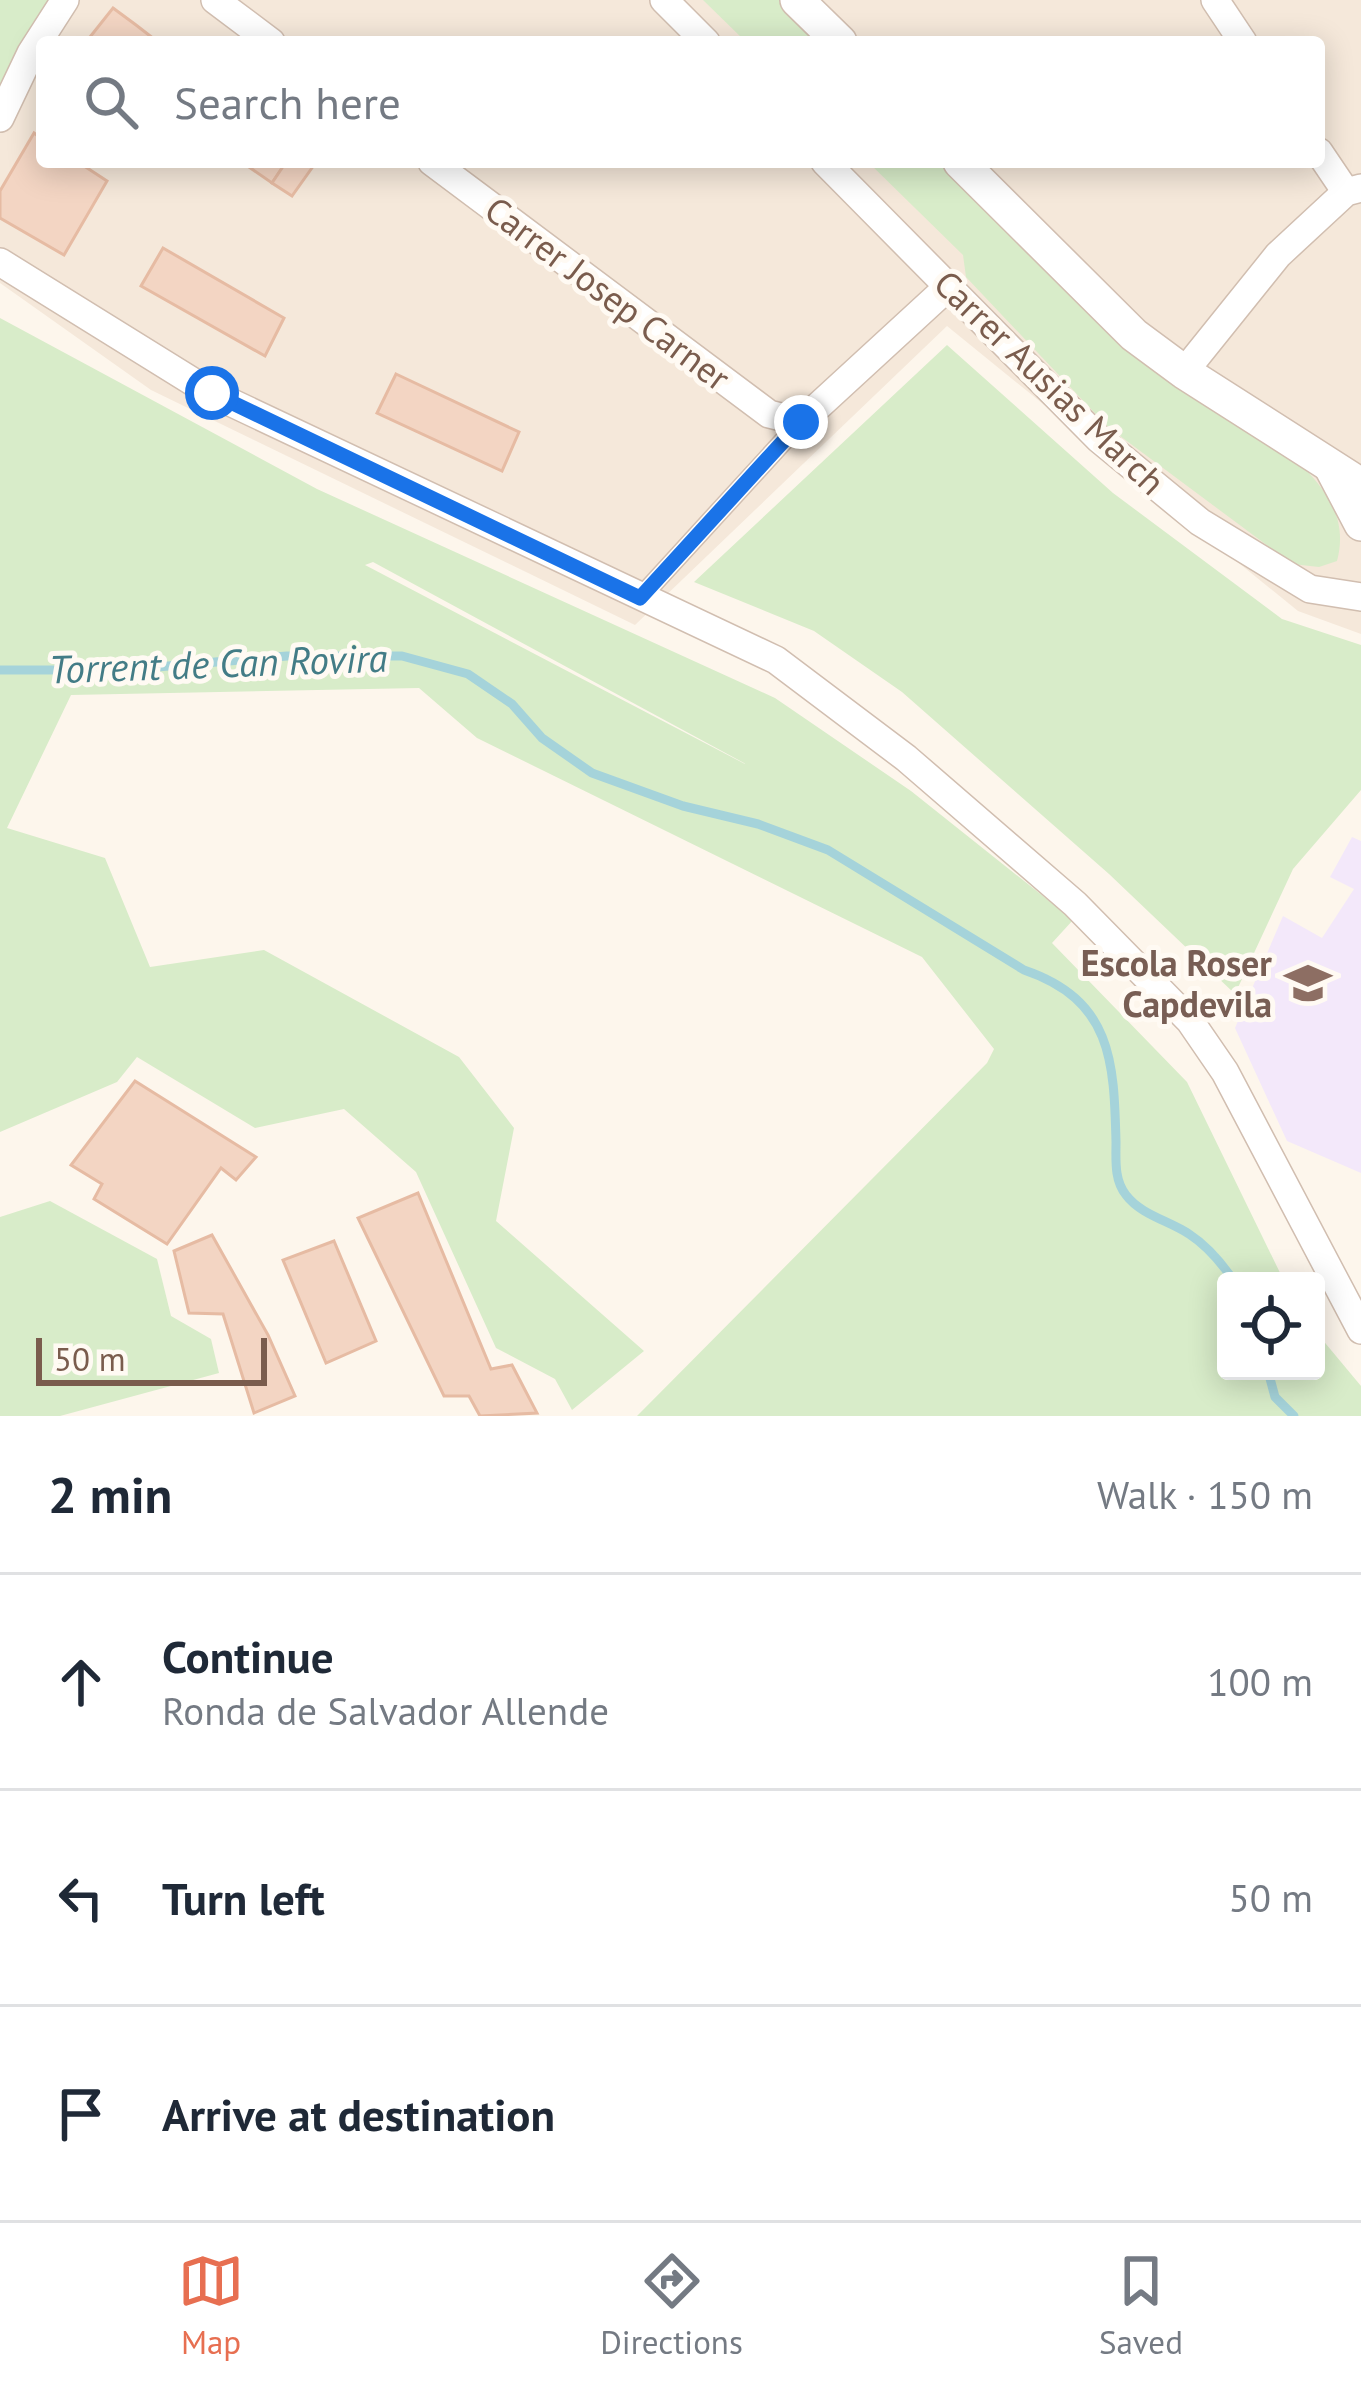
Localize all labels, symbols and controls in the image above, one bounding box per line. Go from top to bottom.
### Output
search box [36,36,1325,168]
icon: search [78,69,144,135]
text: Search here [174,73,401,131]
street label: Carrer Josep Carner [476,185,740,401]
street label: Carrer Ausias March [924,260,1176,504]
route start [185,366,239,420]
route end [774,395,828,449]
water label: Torrent de Can Rovira [48,632,388,694]
place label: Escola Roser Capdevila [1081,939,1272,1027]
school or university icon: Escola Roser Capdevila [1283,958,1333,1008]
map controls [1217,1272,1325,1380]
button: locate [1217,1272,1325,1380]
scale bar [36,1332,267,1385]
text: 50 m [54,1337,126,1380]
text: 2 min [48,1461,172,1527]
text: Walk · 150 m [1097,1469,1313,1520]
text: Continue [162,1627,334,1685]
icon: ahead [48,1649,114,1715]
text: 100 m [1207,1656,1313,1707]
text: Ronda de Salvador Allende [162,1685,609,1736]
icon: left [48,1865,114,1931]
text: Turn left [162,1869,325,1927]
text: 50 m [1228,1872,1313,1923]
icon: arrive [48,2081,114,2147]
text: Arrive at destination [162,2085,555,2143]
tab: Map [178,2248,244,2363]
tab: Directions [600,2248,743,2363]
tab: Saved [1099,2248,1183,2363]

